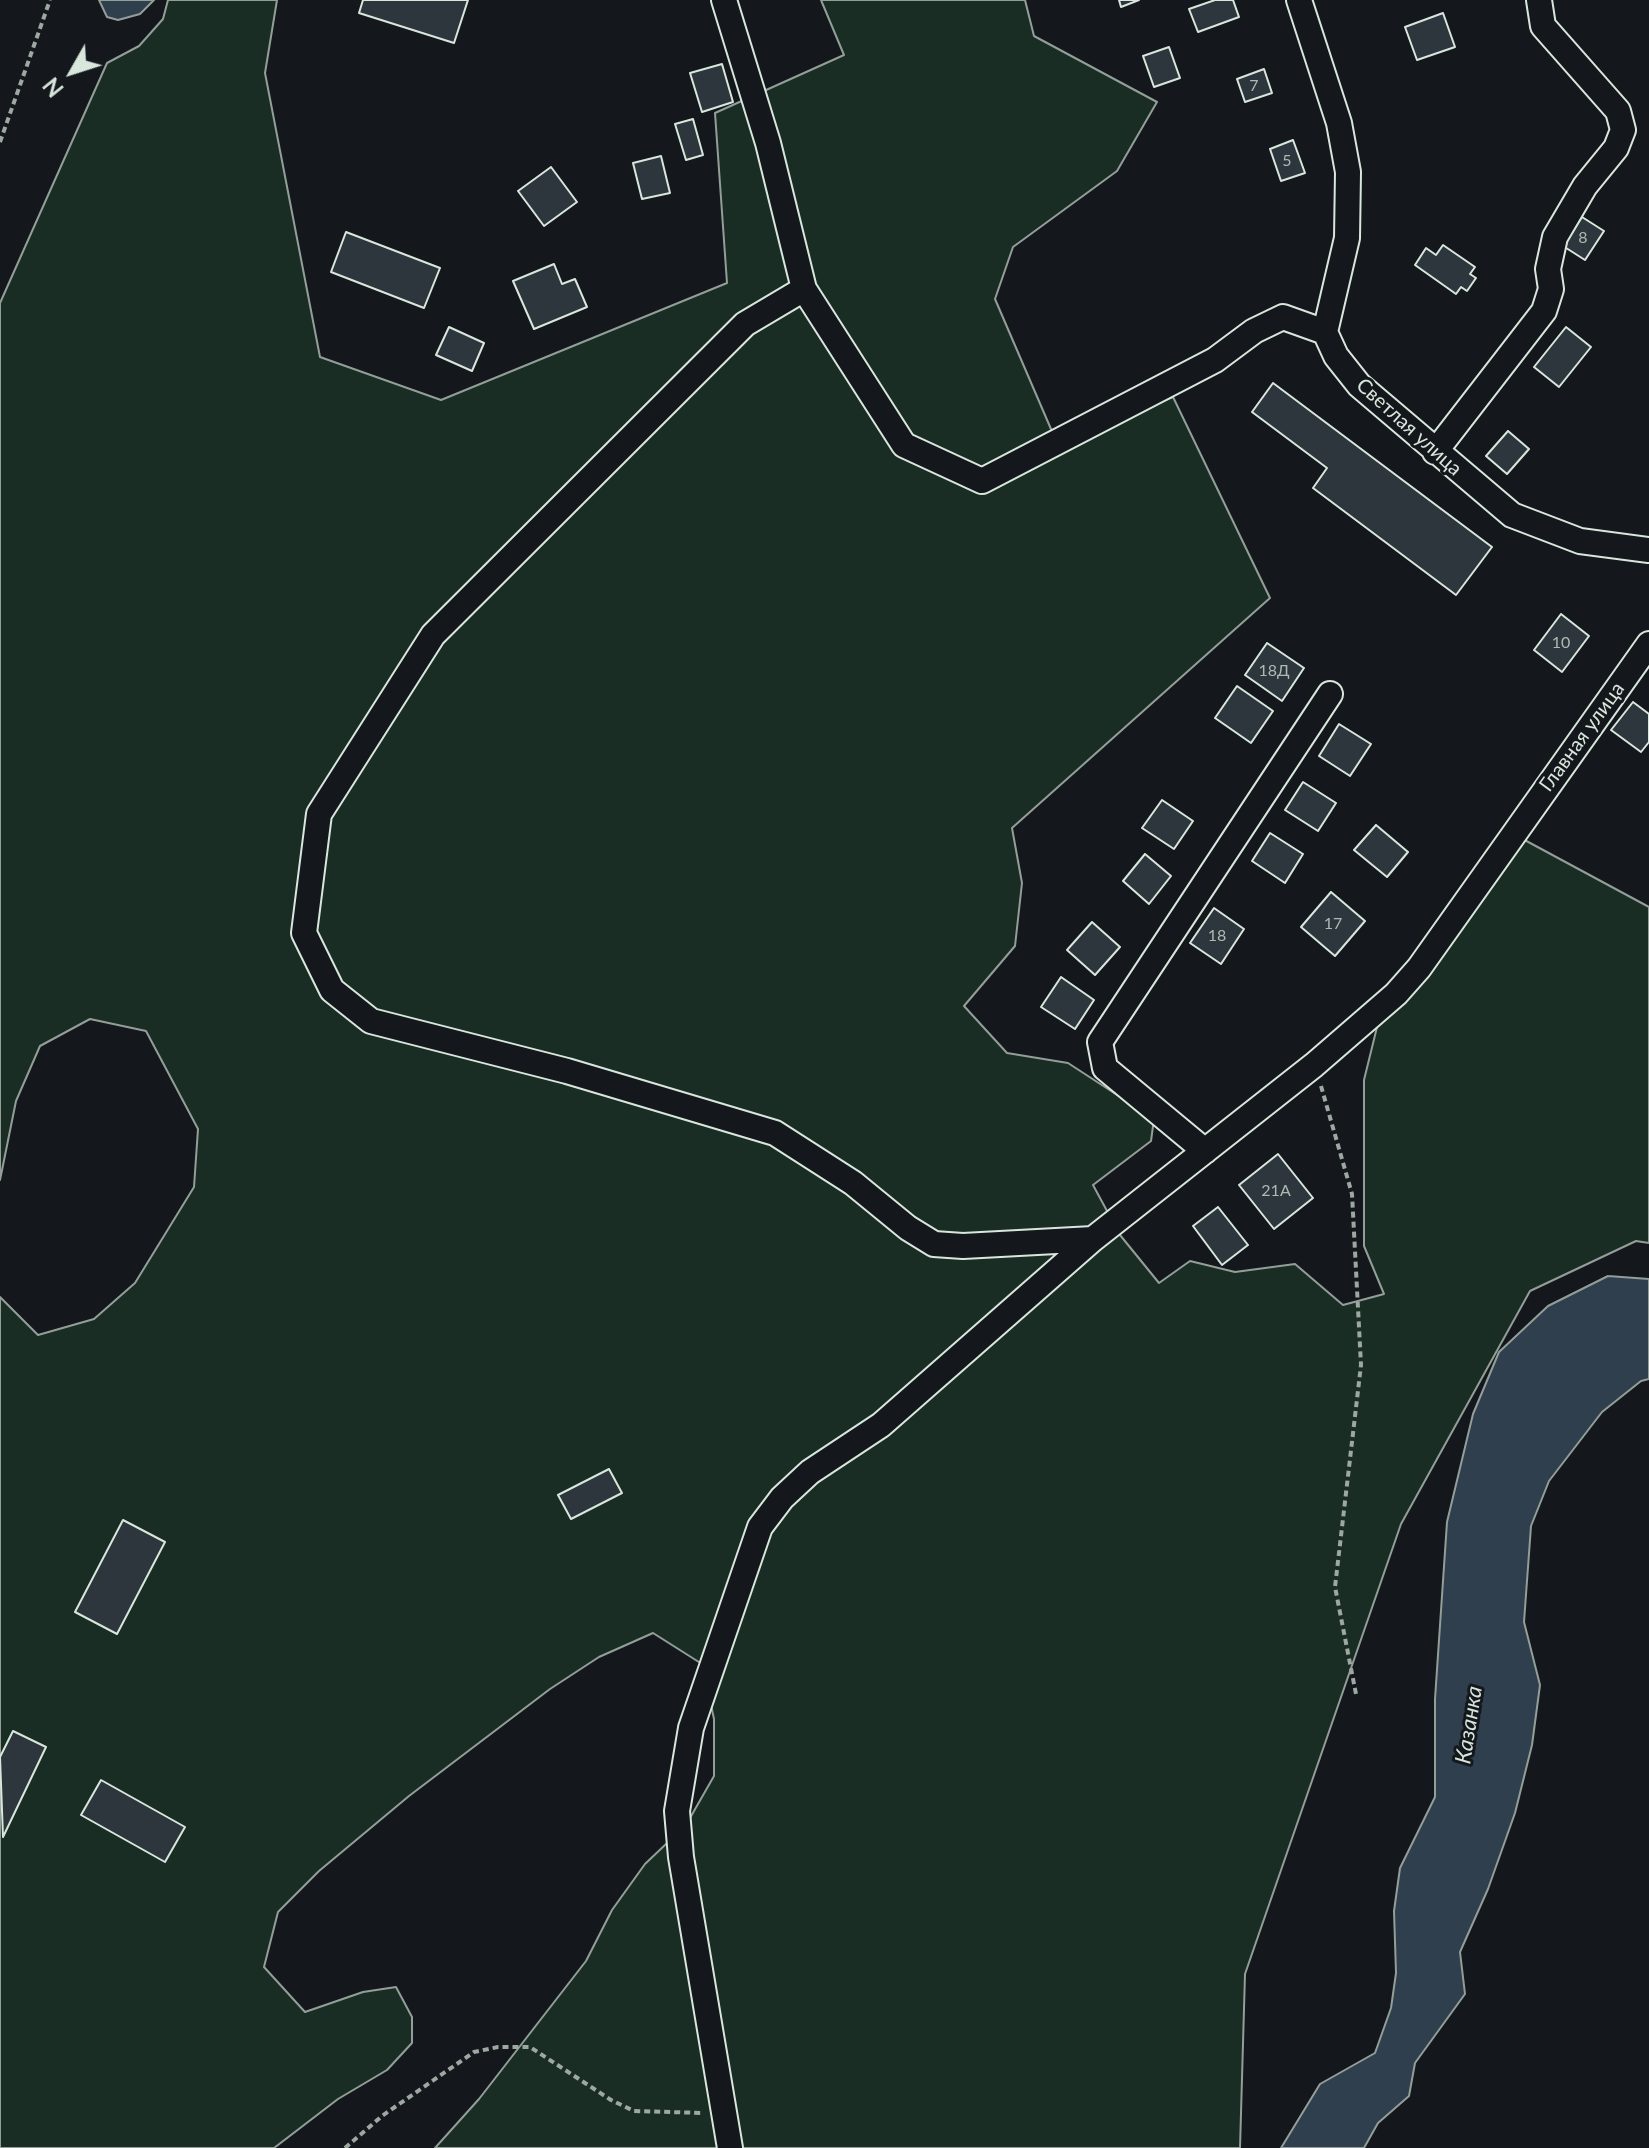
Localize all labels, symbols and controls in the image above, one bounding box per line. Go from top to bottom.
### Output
north arrow [32,32,112,112]
text: N [37,72,69,103]
house number: 7 [1249,76,1259,96]
house number: 5 [1282,151,1292,171]
house number: 8 [1578,228,1588,248]
street label: Светлая улица [1351,373,1467,481]
house number: 10 [1552,633,1570,653]
house number: 18Д [1258,661,1290,681]
street label: Главная улица [1534,678,1630,796]
house number: 17 [1324,914,1342,934]
house number: 18 [1208,926,1226,946]
house number: 21А [1261,1181,1291,1201]
water label: Казанка [1450,1684,1488,1766]

